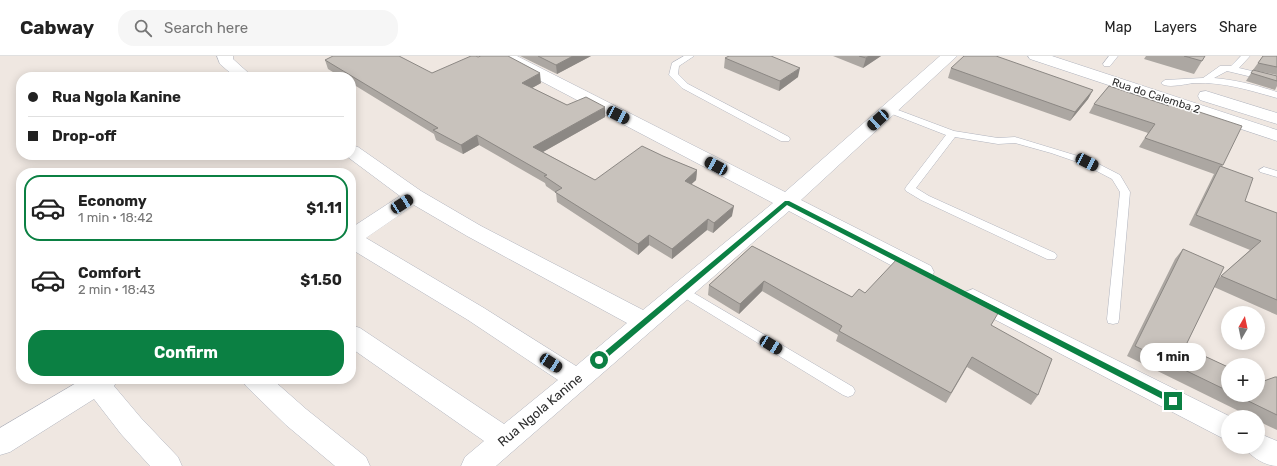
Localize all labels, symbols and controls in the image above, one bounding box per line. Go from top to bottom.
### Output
search box [118,10,398,46]
text: Cabway [20,16,94,39]
icon: search [132,17,154,39]
text: Search here [164,19,248,37]
text: Map [1105,19,1132,36]
text: Layers [1154,19,1197,36]
text: Share [1219,19,1257,36]
street label: Rua do Calemba 2 [1110,76,1202,116]
text: Rua Ngola Kanine [52,88,181,106]
car [605,104,631,126]
car [865,108,891,132]
text: Drop-off [52,127,116,145]
car [1074,151,1100,173]
car [703,155,729,177]
icon: car [30,190,66,226]
text: Economy [78,192,147,210]
car [389,192,415,216]
text: $1.11 [306,199,342,217]
text: 1 min · 18:42 [78,210,153,225]
icon: car [30,262,66,298]
text: Comfort [78,264,141,282]
text: $1.50 [300,271,342,289]
text: 2 min · 18:43 [78,282,155,297]
north arrow [1221,306,1265,350]
map controls [1221,306,1265,454]
button: Confirm [28,330,344,376]
car [758,334,784,356]
callout: 1 min [1140,343,1206,371]
text: 1 min [1156,349,1190,364]
car [538,351,564,375]
route start [590,351,608,369]
button: + [1221,358,1265,402]
street label: Rua Ngola Kanine [495,370,586,450]
route end [1164,392,1182,410]
button: − [1221,410,1265,454]

